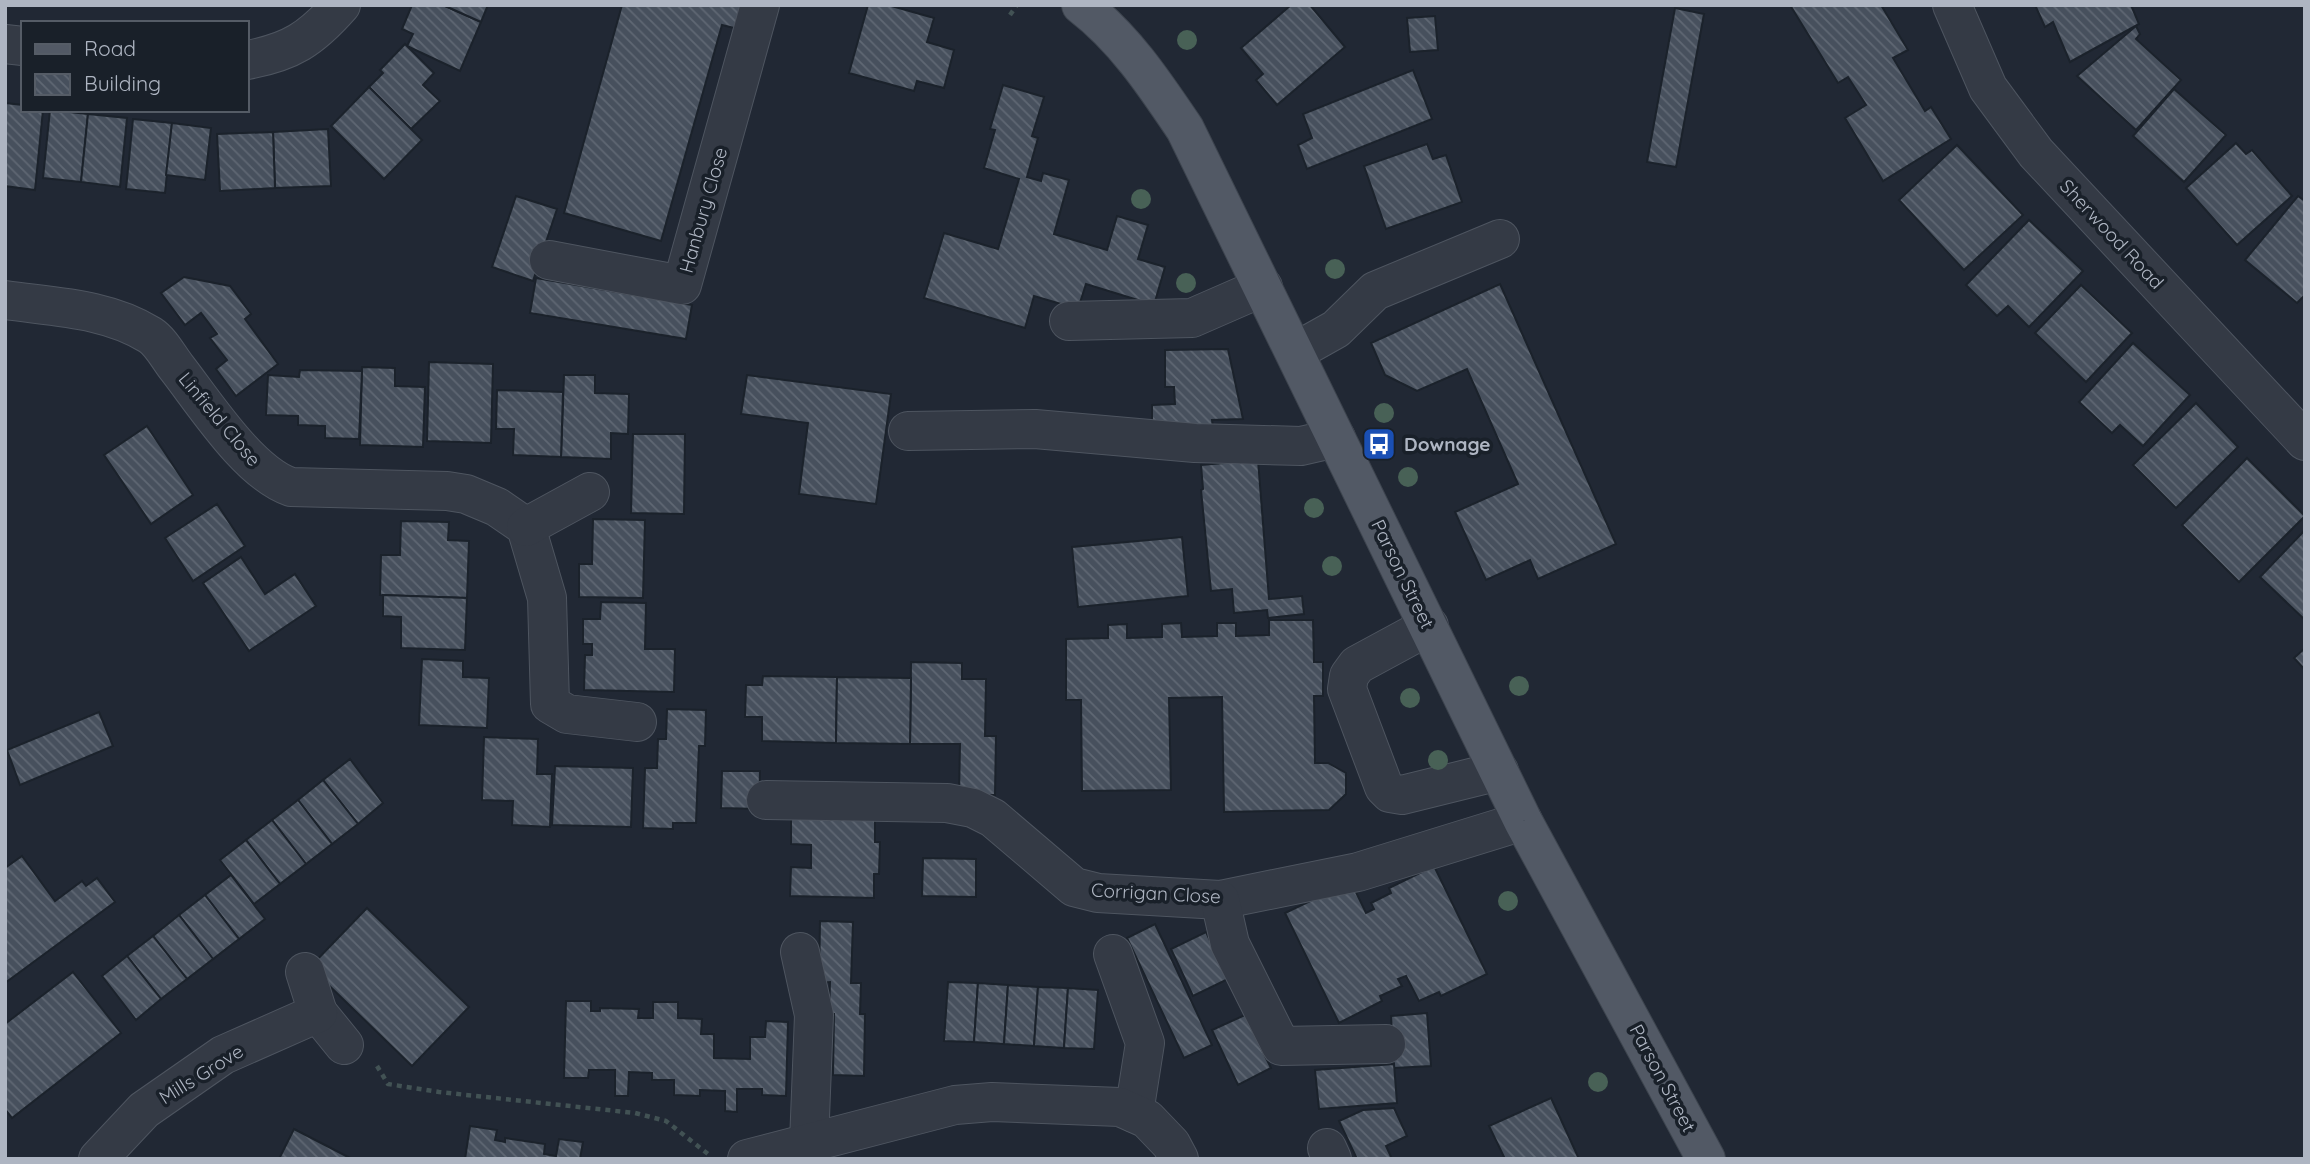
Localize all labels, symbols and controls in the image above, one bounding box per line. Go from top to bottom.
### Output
legend [21,21,248,112]
text: Road [84,35,136,61]
text: Building [84,70,161,96]
street label: Hanbury Close [674,144,732,276]
street label: Sherwood Road [2055,174,2169,294]
street label: Linfield Close [174,367,266,471]
bus stop icon: Downage [1360,425,1398,463]
place label: Downage [1404,432,1490,456]
street label: Parson Street [1366,515,1440,633]
street label: Corrigan Close [1091,878,1221,908]
street label: Parson Street [1625,1020,1701,1136]
street label: Mills Grove [154,1039,248,1109]

